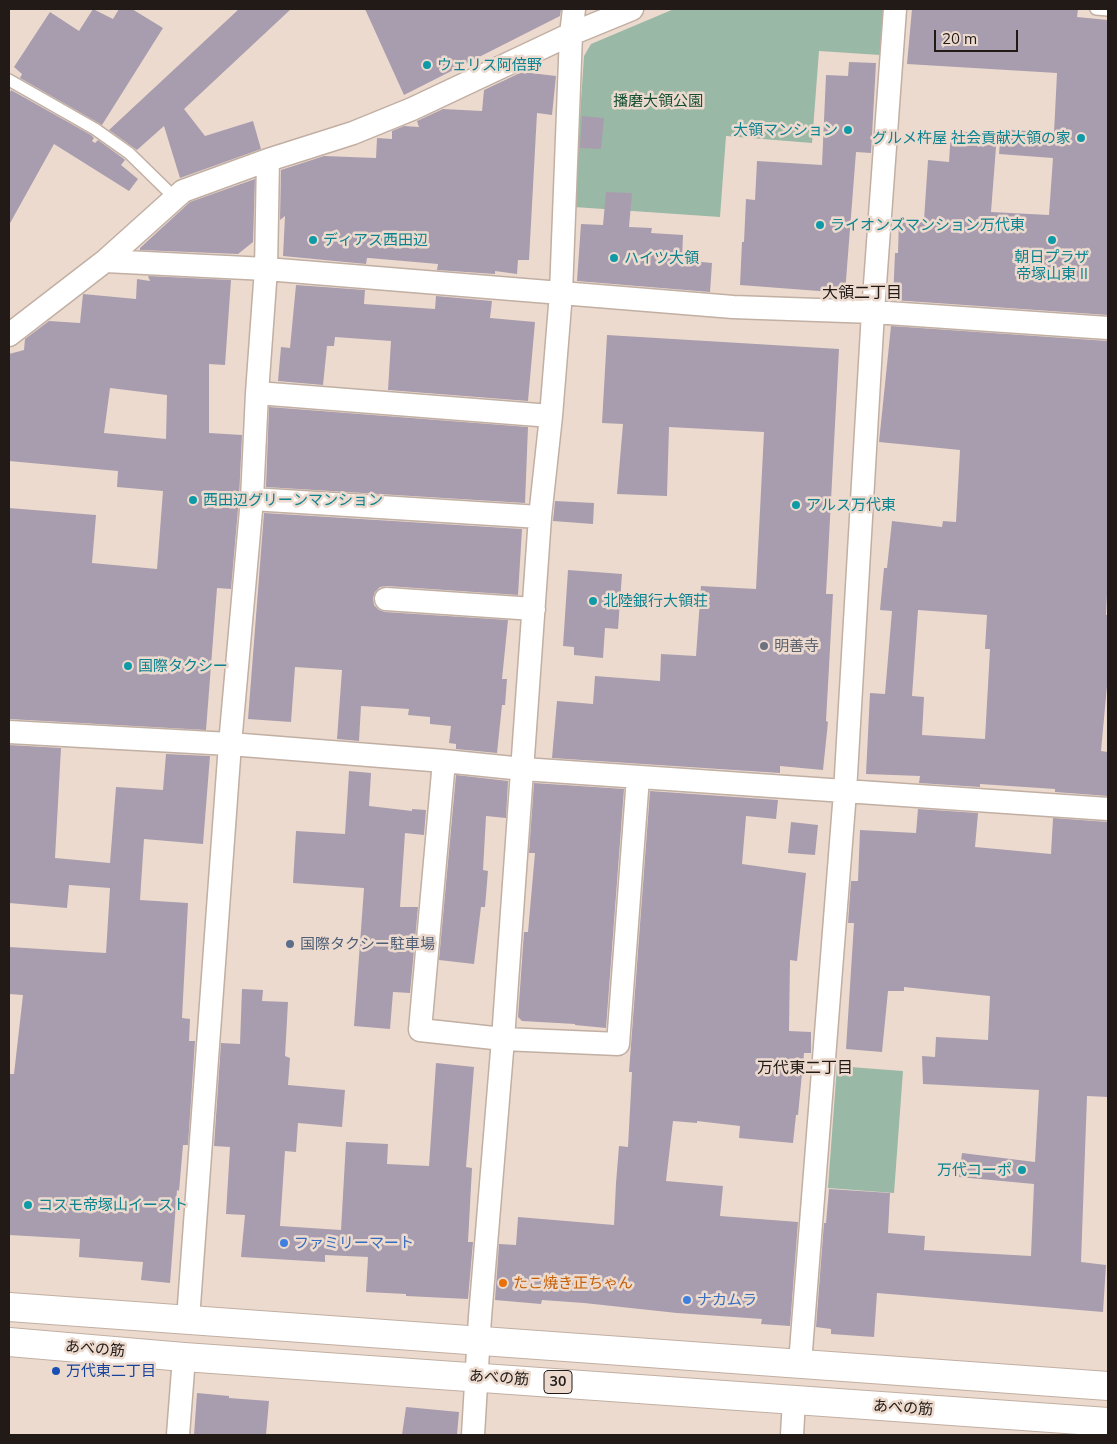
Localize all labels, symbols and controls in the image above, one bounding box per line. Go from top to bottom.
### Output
scale bar [937,20,1021,52]
text: 20 m [942,29,977,48]
place label: ウェリス阿倍野 [437,56,542,74]
marker: ウェリス阿倍野 [421,59,433,71]
park label: 播磨大領公園 [613,92,703,110]
place label: 大領マンション [733,121,838,139]
marker: 大領マンション [842,124,854,136]
place label: グルメ杵屋 社会貢献大領の家 [872,129,1071,147]
marker: グルメ杵屋 社会貢献大領の家 [1075,132,1087,144]
place label: ライオンズマンション万代東 [830,216,1025,234]
marker: ライオンズマンション万代東 [814,219,826,231]
place label: ディアス西田辺 [323,231,428,249]
marker: ディアス西田辺 [307,234,319,246]
marker: 朝日プラザ 帝塚山東 II [1046,234,1058,246]
place label: 朝日プラザ 帝塚山東 II [1015,248,1089,283]
place label: ハイツ大領 [624,249,699,267]
marker: ハイツ大領 [608,252,620,264]
district label: 大領二丁目 [822,283,902,303]
place label: 西田辺グリーンマンション [203,491,383,509]
marker: 西田辺グリーンマンション [187,494,199,506]
place label: アルス万代東 [806,496,896,514]
marker: アルス万代東 [790,499,802,511]
place label: 北陸銀行大領荘 [603,592,708,610]
marker: 北陸銀行大領荘 [587,595,599,607]
place label: 明善寺 [774,637,819,655]
marker: 明善寺 [758,640,770,652]
place label: 国際タクシー [138,657,228,675]
marker: 国際タクシー [122,660,134,672]
place label: 国際タクシー駐車場 [300,935,435,953]
marker: 国際タクシー駐車場 [284,938,296,950]
district label: 万代東二丁目 [757,1058,853,1078]
place label: 万代コーポ [937,1161,1012,1179]
marker: 万代コーポ [1016,1164,1028,1176]
place label: コスモ帝塚山イースト [38,1196,188,1214]
marker: コスモ帝塚山イースト [22,1199,34,1211]
place label: ファミリーマート [294,1234,414,1252]
marker: ファミリーマート [278,1237,290,1249]
place label: たこ焼き正ちゃん [513,1274,633,1292]
marker: たこ焼き正ちゃん [497,1277,509,1289]
place label: ナカムラ [697,1291,757,1309]
marker: ナカムラ [681,1294,693,1306]
street label: あべの筋 [64,1337,126,1361]
place label: 万代東二丁目 [66,1362,156,1380]
marker: 万代東二丁目 [50,1365,62,1377]
street label: あべの筋 [468,1367,530,1389]
road number: 30 [544,1370,572,1394]
street label: あべの筋 [872,1397,934,1419]

